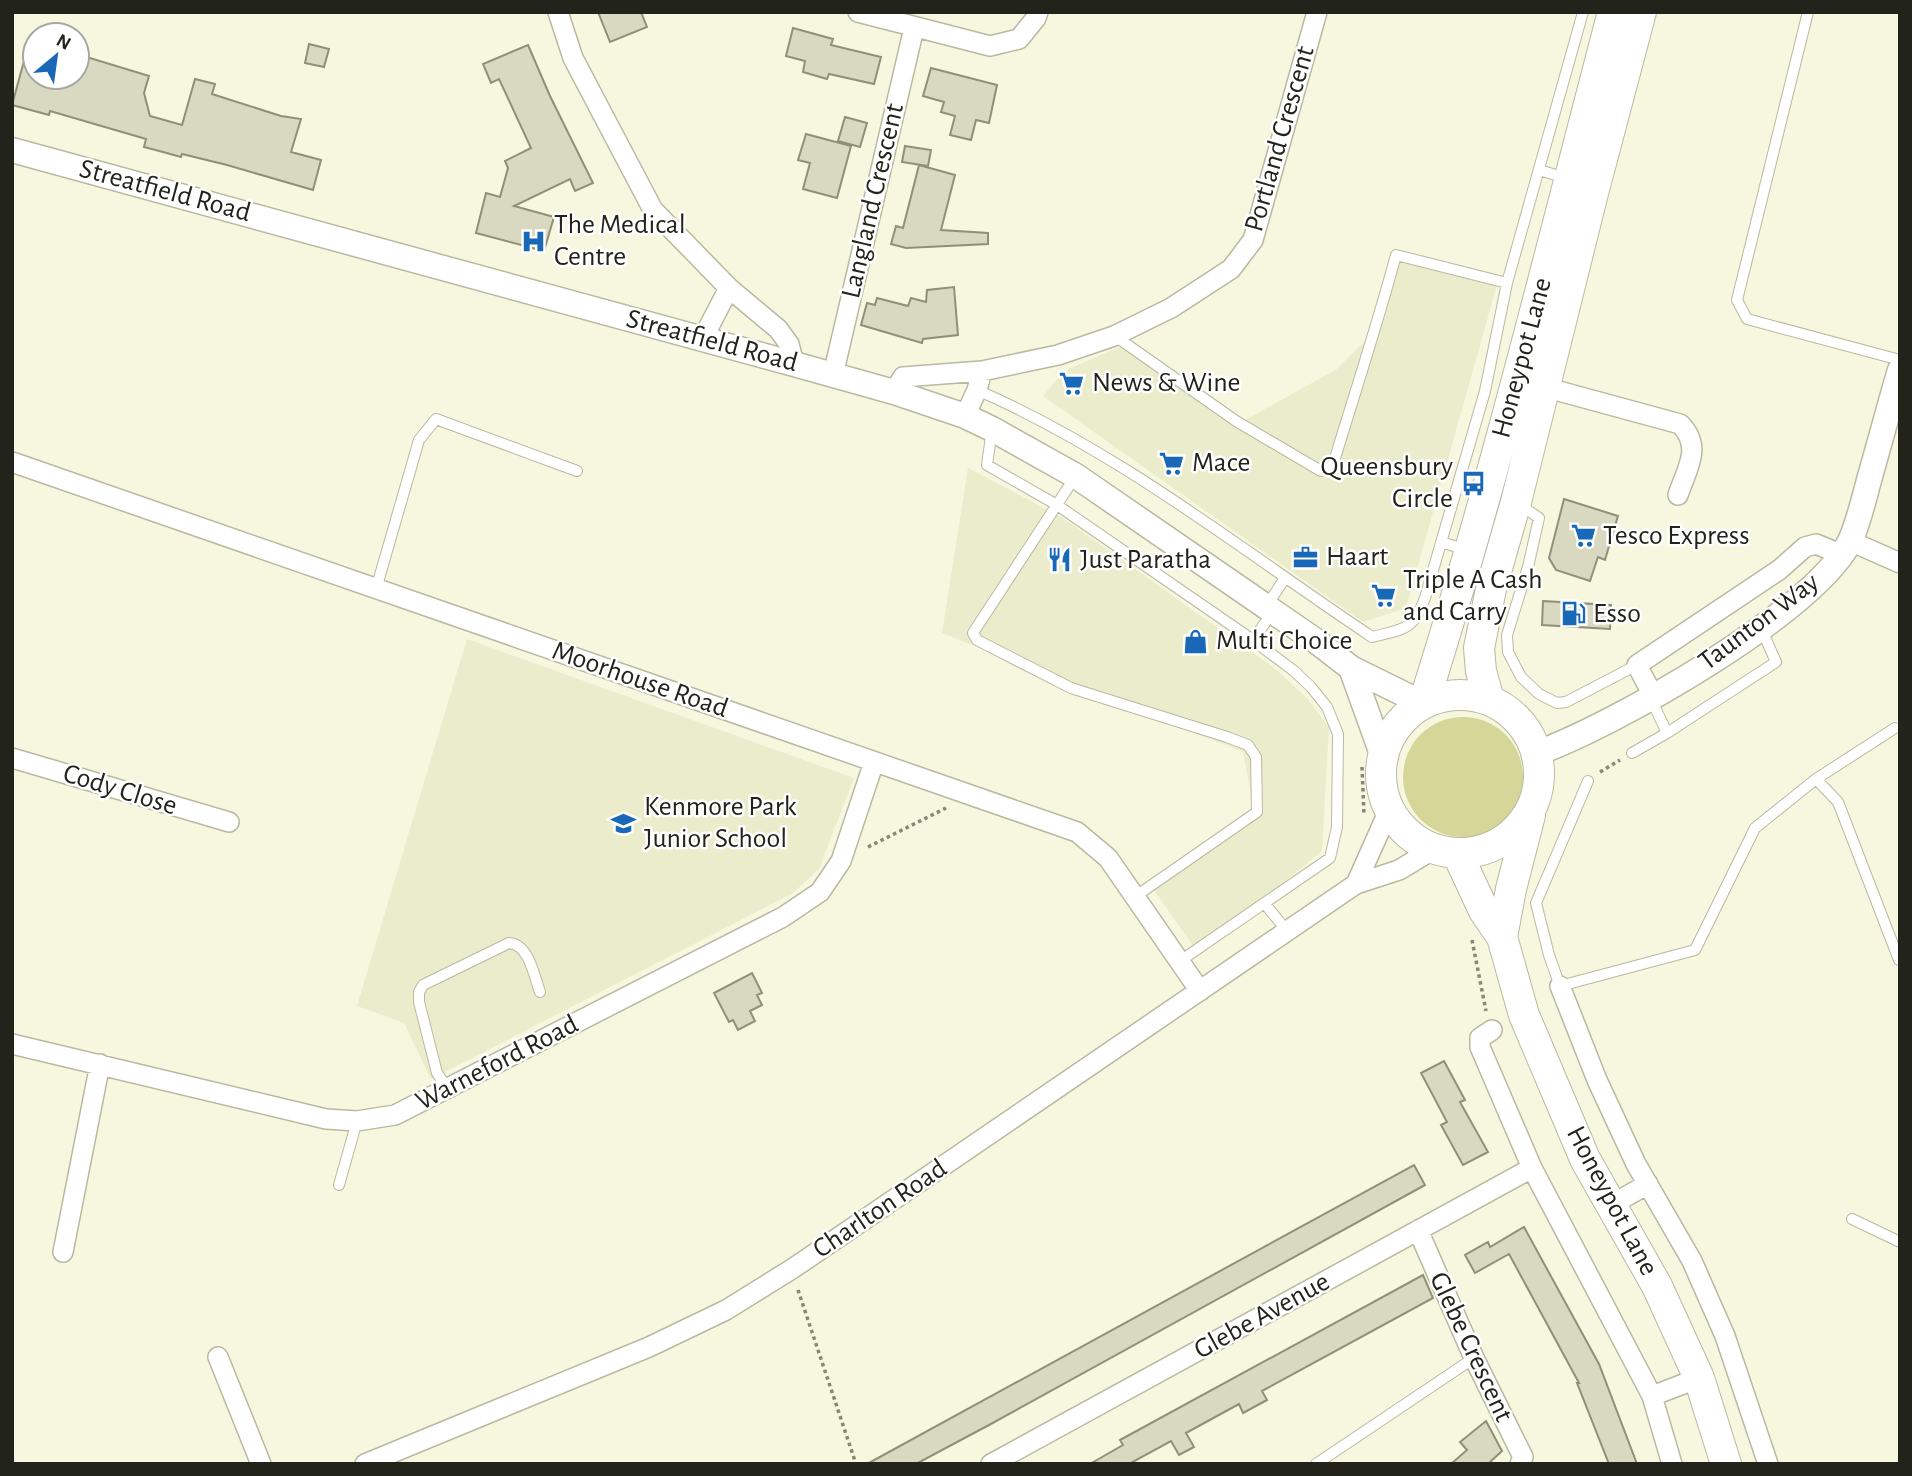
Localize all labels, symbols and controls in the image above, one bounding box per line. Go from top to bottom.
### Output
north arrow [21,21,91,91]
text: N [53,31,74,54]
street label: Portland Crescent [1240,43,1320,235]
street label: Langland Crescent [837,101,909,301]
street label: Streatfield Road [76,155,254,227]
place label: The Medical Centre [554,211,686,271]
hospital icon: The Medical Centre [520,227,548,255]
street label: Honeypot Lane [1487,275,1557,441]
street label: Streatfield Road [623,305,801,377]
supermarket icon: News & Wine [1058,369,1086,397]
place label: News & Wine [1092,369,1241,397]
supermarket icon: Mace [1158,449,1186,477]
place label: Mace [1192,449,1250,477]
place label: Queensbury Circle [1321,453,1453,513]
bus stop icon: Queensbury Circle [1459,469,1487,497]
supermarket icon: Tesco Express [1569,522,1597,550]
place label: Tesco Express [1603,522,1750,550]
office icon: Haart [1292,543,1320,571]
place label: Haart [1326,543,1388,571]
restaurant icon: Just Paratha [1046,546,1074,574]
place label: Just Paratha [1080,546,1211,574]
place label: Triple A Cash and Carry [1403,566,1543,626]
street label: Taunton Way [1694,568,1824,676]
supermarket icon: Triple A Cash and Carry [1369,582,1397,610]
fuel station icon: Esso [1559,600,1587,628]
place label: Esso [1593,600,1641,628]
shop icon: Multi Choice [1182,627,1210,655]
place label: Multi Choice [1216,627,1352,655]
street label: Moorhouse Road [548,637,732,723]
street label: Cody Close [60,759,180,821]
place label: Kenmore Park Junior School [644,793,797,853]
school or university icon: Kenmore Park Junior School [610,809,638,837]
street label: Warneford Road [411,1010,583,1116]
street label: Honeypot Lane [1561,1122,1663,1280]
street label: Charlton Road [808,1154,952,1264]
street label: Glebe Avenue [1190,1267,1334,1365]
street label: Glebe Crescent [1424,1268,1518,1426]

